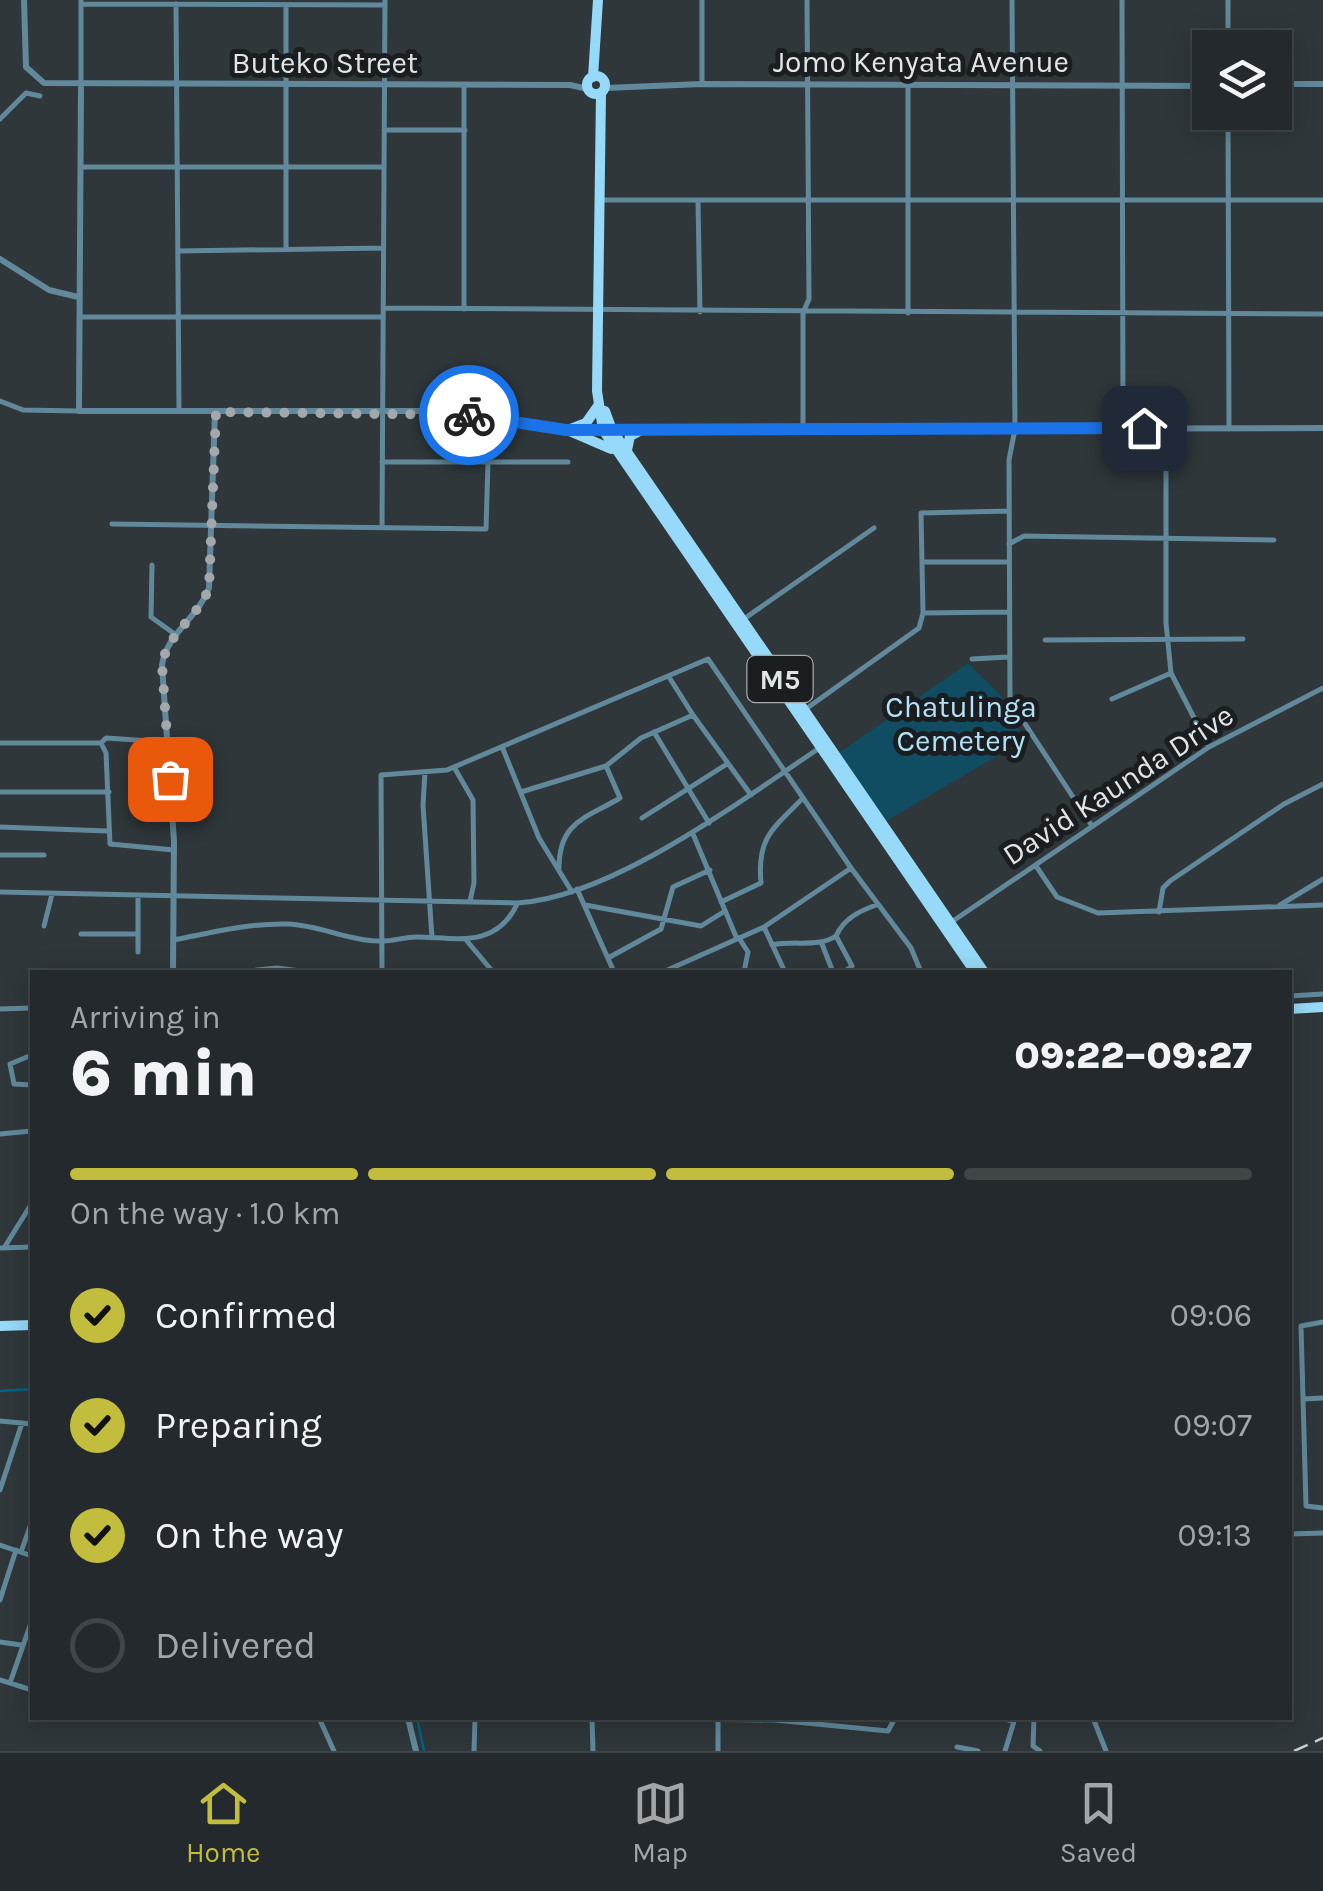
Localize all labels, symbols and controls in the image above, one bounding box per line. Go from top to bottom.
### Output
map controls [1192,30,1292,130]
button: layers [1192,30,1292,130]
street label: Jomo Kenyata Avenue [773,44,1069,80]
street label: Buteko Street [232,45,418,81]
courier [419,365,519,465]
pin [1102,386,1187,471]
icon: bike [442,388,497,443]
icon: home [1117,401,1172,456]
road number: M5 [748,656,812,702]
park label: Chatulinga Cemetery [885,689,1037,759]
street label: David Kaunda Drive [996,697,1240,873]
pin [128,737,213,822]
icon: bag [143,752,198,807]
text: Arriving in [70,999,221,1036]
text: 09:22–09:27 [1014,1033,1252,1078]
text: 6 min [70,1035,257,1111]
text: On the way · 1.0 km [70,1195,340,1232]
icon: check [70,1288,125,1343]
text: Confirmed [155,1293,338,1338]
text: 09:06 [1170,1297,1252,1334]
icon: check [70,1398,125,1453]
text: Preparing [155,1403,322,1448]
text: 09:07 [1173,1407,1252,1444]
icon: check [70,1508,125,1563]
text: On the way [155,1513,343,1558]
text: 09:13 [1178,1517,1252,1554]
text: Delivered [155,1623,316,1668]
tab: Home [186,1776,261,1869]
tab: Map [632,1776,688,1869]
tab: Saved [1060,1776,1137,1869]

